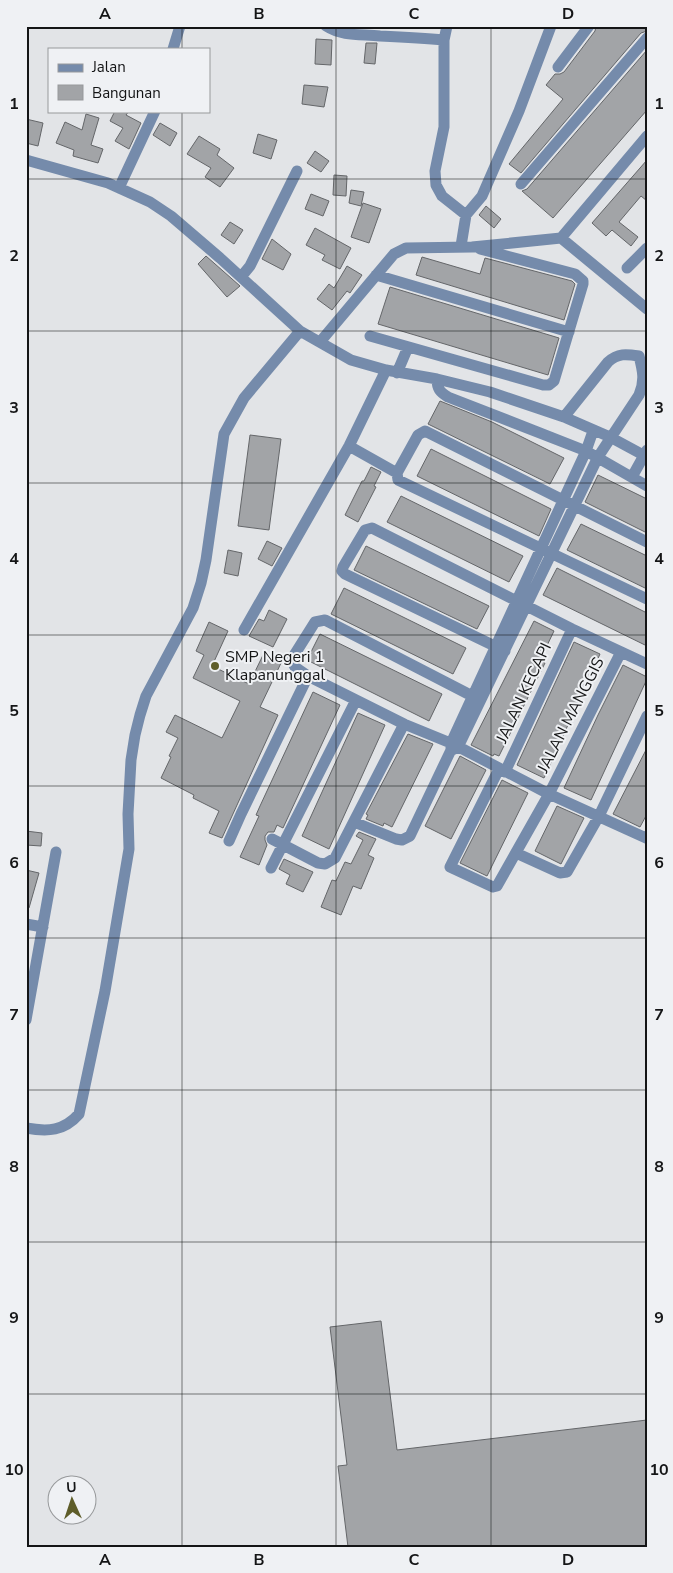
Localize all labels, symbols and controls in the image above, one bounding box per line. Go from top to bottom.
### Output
text: A [99,3,111,25]
text: B [253,3,265,25]
text: C [409,3,420,25]
text: D [562,3,574,25]
legend [48,48,210,112]
text: Jalan [91,57,126,77]
text: Bangunan [92,83,161,103]
text: 1 [9,93,19,115]
text: 1 [654,93,664,115]
text: 2 [9,245,19,267]
text: 2 [654,245,664,267]
text: 3 [9,397,19,419]
text: 3 [654,397,664,419]
text: 4 [9,548,19,570]
text: 4 [654,548,664,570]
street label: JALAN KECAPI [491,639,557,748]
place label: SMP Negeri 1 Klapanunggal [225,646,325,686]
street label: JALAN MANGGIS [532,653,610,778]
marker: SMP Negeri 1 Klapanunggal [209,660,221,672]
text: 5 [9,700,19,722]
text: 5 [654,700,664,722]
text: 6 [9,852,19,874]
text: 6 [654,852,664,874]
text: 7 [9,1004,19,1026]
text: 7 [654,1004,664,1026]
text: 8 [9,1156,19,1178]
text: 8 [654,1156,664,1178]
text: 9 [9,1307,19,1329]
text: 9 [654,1307,664,1329]
text: 10 [4,1459,24,1481]
text: 10 [649,1459,669,1481]
north arrow [48,1476,98,1526]
text: U [66,1478,77,1497]
text: A [99,1549,111,1571]
text: B [253,1549,265,1571]
text: C [409,1549,420,1571]
text: D [562,1549,574,1571]

